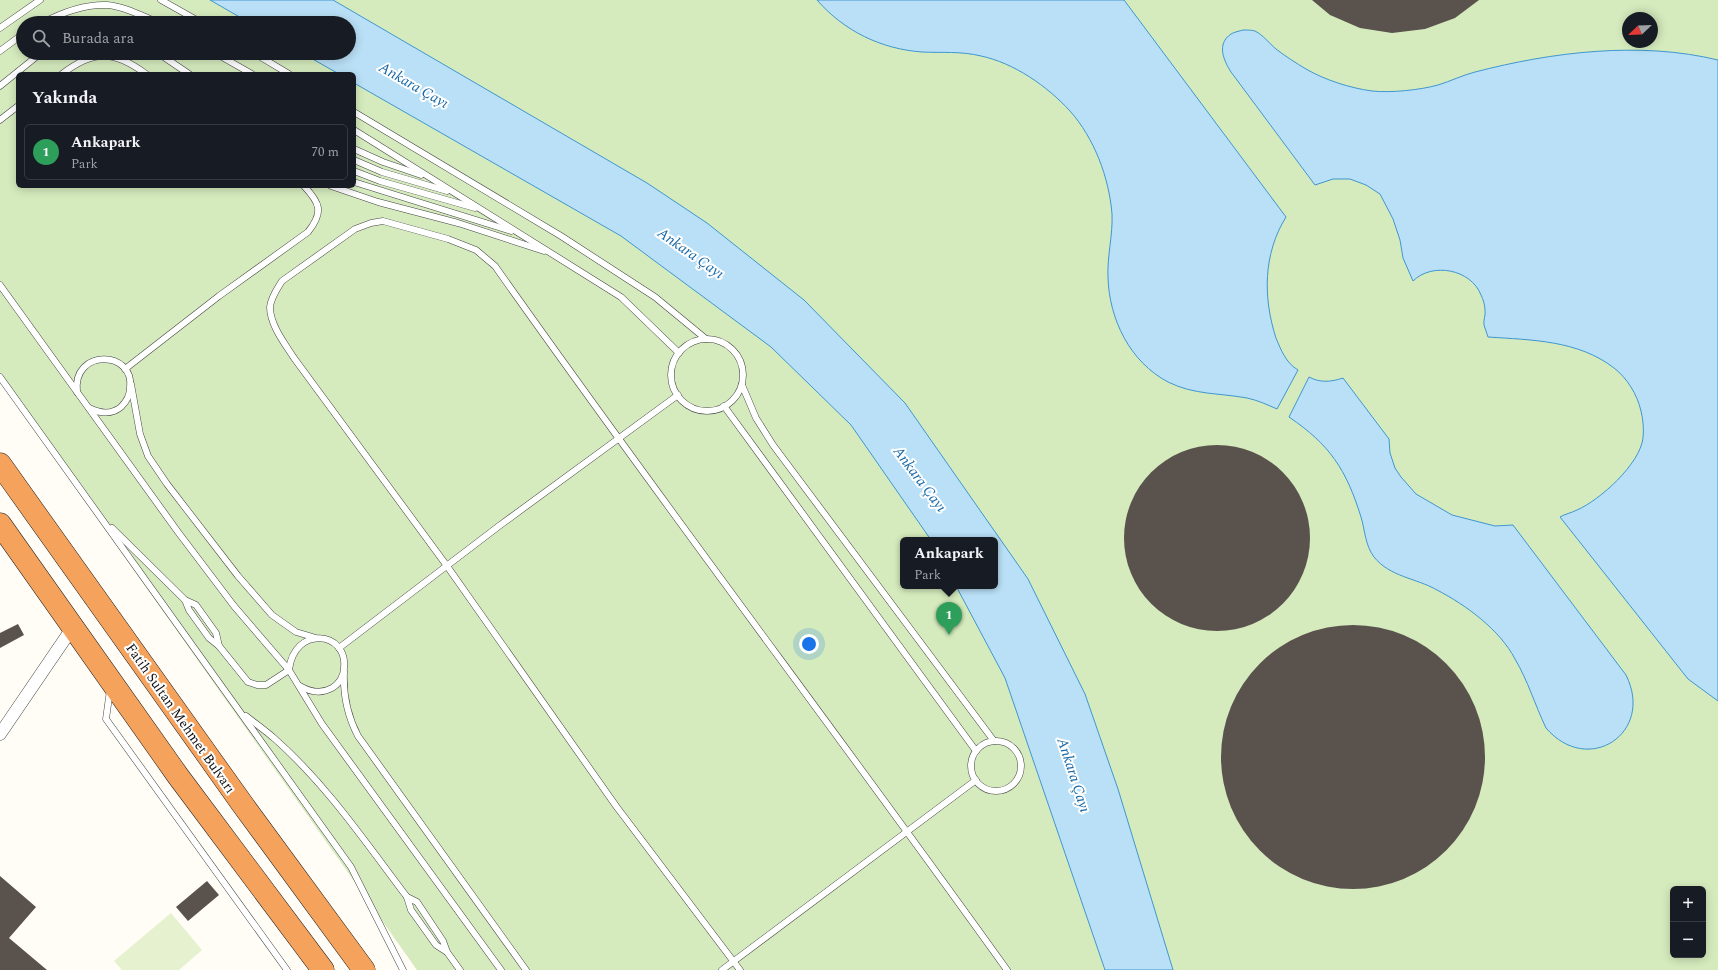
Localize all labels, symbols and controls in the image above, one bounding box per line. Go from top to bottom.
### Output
north arrow [1622,12,1658,48]
search box [16,16,356,60]
icon: search [30,27,52,49]
text: Burada ara [62,27,134,50]
water label: Ankara Çayı [374,56,453,115]
text: Yakında [32,85,97,111]
text: Ankapark [71,131,141,154]
text: 1 [42,142,50,162]
text: 70 m [312,142,339,162]
text: Park [71,154,98,174]
water label: Ankara Çayı [652,221,729,285]
water label: Ankara Çayı [887,441,952,517]
popup [900,537,998,589]
text: Ankapark [914,542,984,565]
text: Park [914,565,941,585]
pin: 1 [936,602,962,635]
your location [799,634,819,654]
street label: Fatih Sultan Mehmet Bulvarı [121,639,241,798]
water label: Ankara Çayı [1050,734,1096,816]
map controls [1670,886,1706,958]
button: + [1670,886,1706,922]
button: − [1670,922,1706,958]

